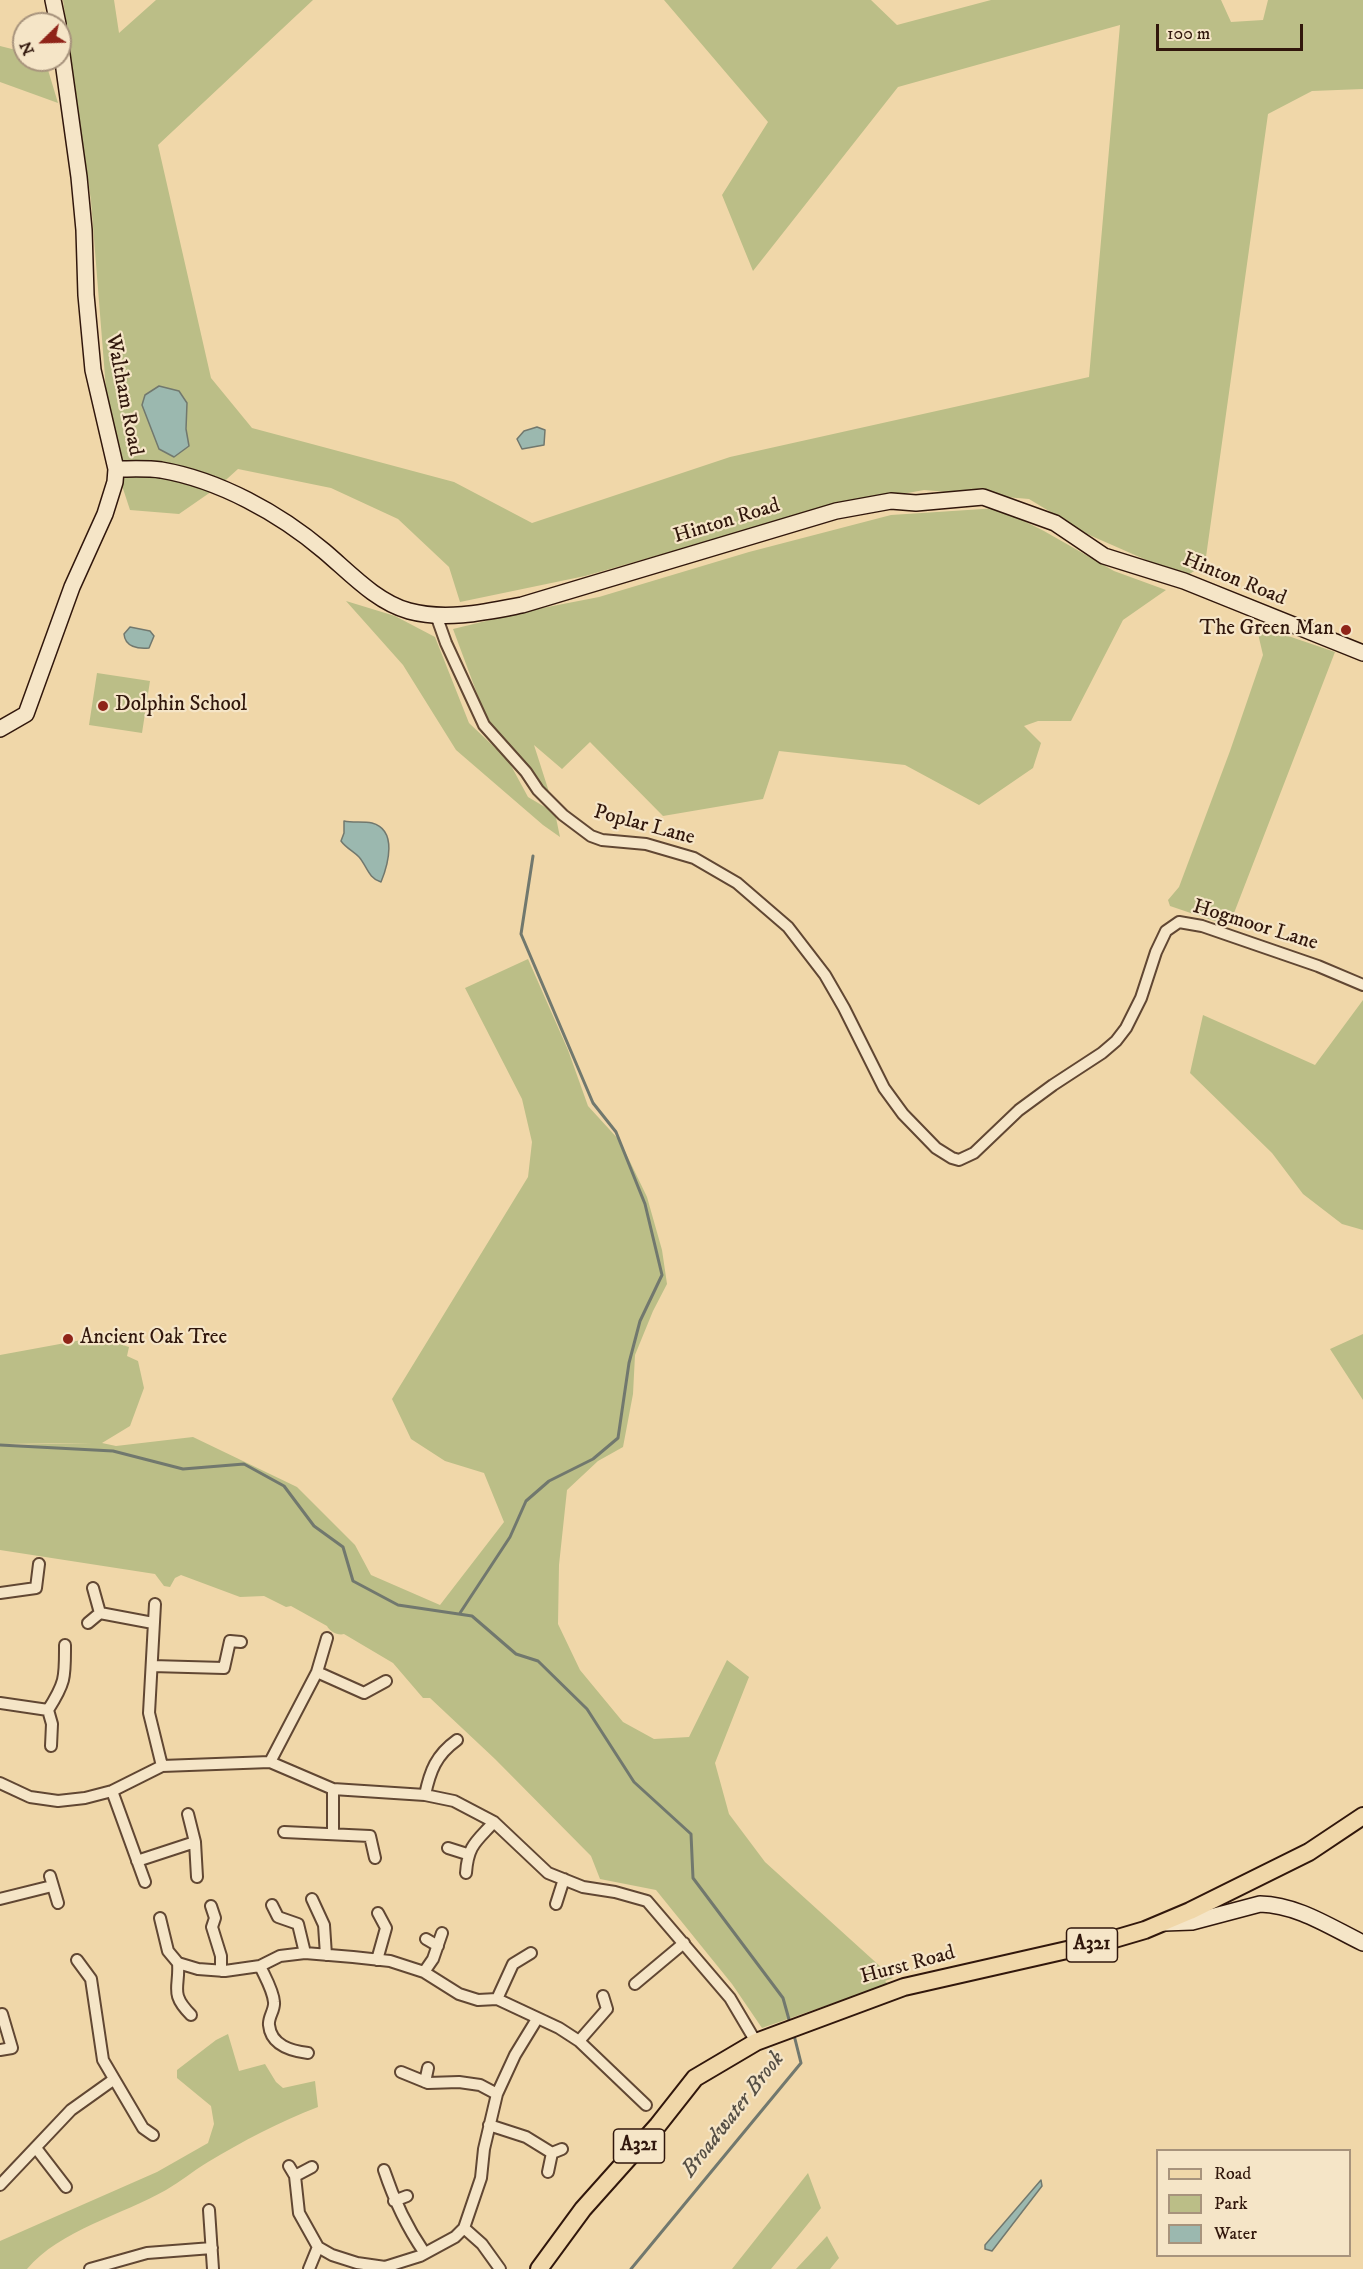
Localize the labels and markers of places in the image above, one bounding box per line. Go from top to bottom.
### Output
place label: The Green Man [1199,617,1334,643]
marker: The Green Man [1339,623,1353,637]
place label: Dolphin School [115,693,247,719]
marker: Dolphin School [96,699,110,713]
place label: Ancient Oak Tree [80,1326,227,1352]
marker: Ancient Oak Tree [61,1332,75,1346]

